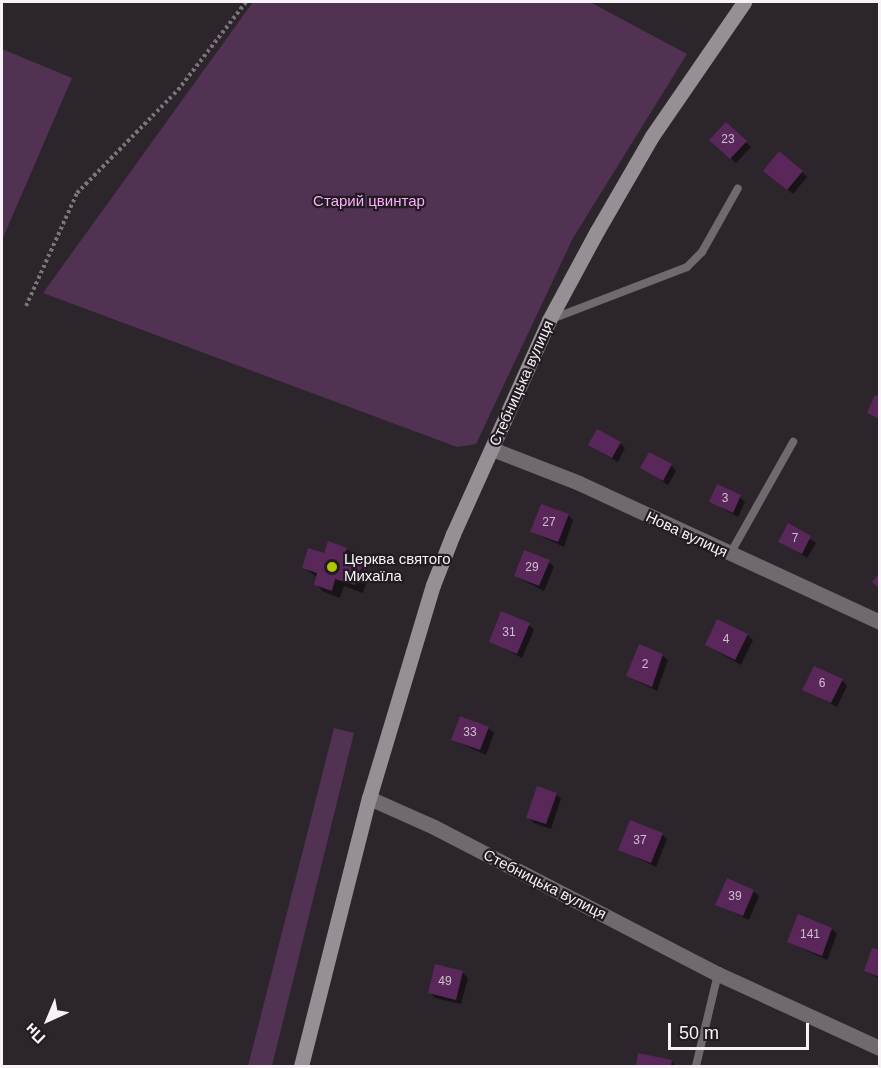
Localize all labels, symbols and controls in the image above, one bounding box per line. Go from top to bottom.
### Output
house number: 23 [721,133,735,147]
park label: Старий цвинтар [313,192,425,210]
street label: Стебницька вулиця [485,317,557,449]
house number: 3 [722,492,728,506]
street label: Нова вулиця [643,507,731,561]
house number: 27 [542,516,556,530]
house number: 7 [792,532,798,546]
place label: Церква святого Михаїла [344,549,451,584]
marker: Церква святого Михаїла [325,560,339,574]
house number: 29 [525,561,539,575]
house number: 31 [502,626,516,640]
house number: 4 [723,633,729,647]
house number: 2 [642,658,648,672]
house number: 6 [819,677,825,691]
house number: 33 [463,726,477,740]
house number: 37 [633,834,647,848]
street label: Стебницька вулиця [481,845,609,923]
house number: 39 [728,890,742,904]
house number: 141 [800,928,820,942]
house number: 49 [438,975,452,989]
north arrow [18,990,78,1050]
scale bar [671,1011,812,1049]
text: Пн [22,1020,49,1047]
text: 50 m [679,1023,719,1043]

